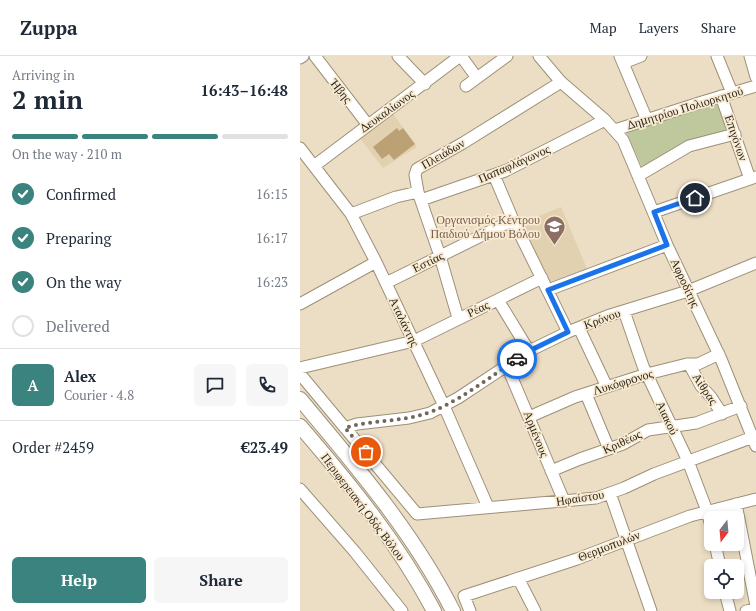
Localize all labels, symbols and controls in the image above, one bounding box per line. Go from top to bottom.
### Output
text: Zuppa [20,15,78,40]
text: Map [590,18,617,37]
text: Layers [639,18,679,37]
text: Share [701,18,736,37]
text: Arriving in [12,66,75,84]
street label: Ήβης [327,75,356,106]
text: 16:43–16:48 [201,80,288,100]
text: 2 min [12,82,83,116]
street label: Δημητρίου Πολιορκητού [625,83,745,132]
street label: Δευκαλίωνος [356,86,417,136]
street label: Επιγόνων [722,113,752,164]
street label: Πλειάδων [418,135,468,172]
street label: Παπαφλάγωνος [476,141,552,186]
text: On the way · 210 m [12,145,122,163]
pin [678,181,712,215]
icon: check [12,183,34,205]
text: Confirmed [46,184,116,204]
text: 16:15 [256,185,288,203]
icon: home [684,187,706,209]
place label: Οργανισμός Κέντρου Παιδιού Δήμου Βόλου [431,212,540,241]
school or university icon: Οργανισμός Κέντρου Παιδιού Δήμου Βόλου [542,214,568,247]
icon: check [12,227,34,249]
text: Preparing [46,228,111,248]
text: 16:17 [256,229,288,247]
street label: Εστίας [410,247,446,276]
street label: Αφροδίτης [668,256,703,310]
icon: check [12,271,34,293]
text: On the way [46,272,121,292]
text: 16:23 [256,273,288,291]
street label: Αταλάντης [386,295,423,349]
street label: Ρέας [464,297,491,320]
street label: Κρόνου [581,305,622,332]
text: Delivered [46,316,110,336]
courier [497,339,537,379]
icon: car [506,348,528,370]
button: chat [194,364,236,406]
button: phone [246,364,288,406]
street label: Λυκόφρoνος [591,365,655,398]
text: Alex [64,366,96,386]
street label: Αίθρας [690,370,721,407]
text: A [28,375,38,395]
text: Courier · 4.8 [64,386,134,404]
street label: Αιακού [653,398,682,437]
street label: Αρμένους [520,408,553,459]
street label: Κριθέως [600,426,644,457]
pin [349,435,383,469]
text: Order #2459 [12,437,94,457]
text: €23.49 [241,437,288,457]
icon: bag [355,441,377,463]
street label: Περιφερειακή Οδός Βόλου [318,450,409,563]
street label: Ηφαίστου [555,486,605,509]
north arrow [704,511,744,551]
map controls [704,511,744,599]
street label: Θερμοπυλών [576,527,642,564]
button: Help [12,557,146,603]
button: Share [154,557,288,603]
button: locate [704,559,744,599]

